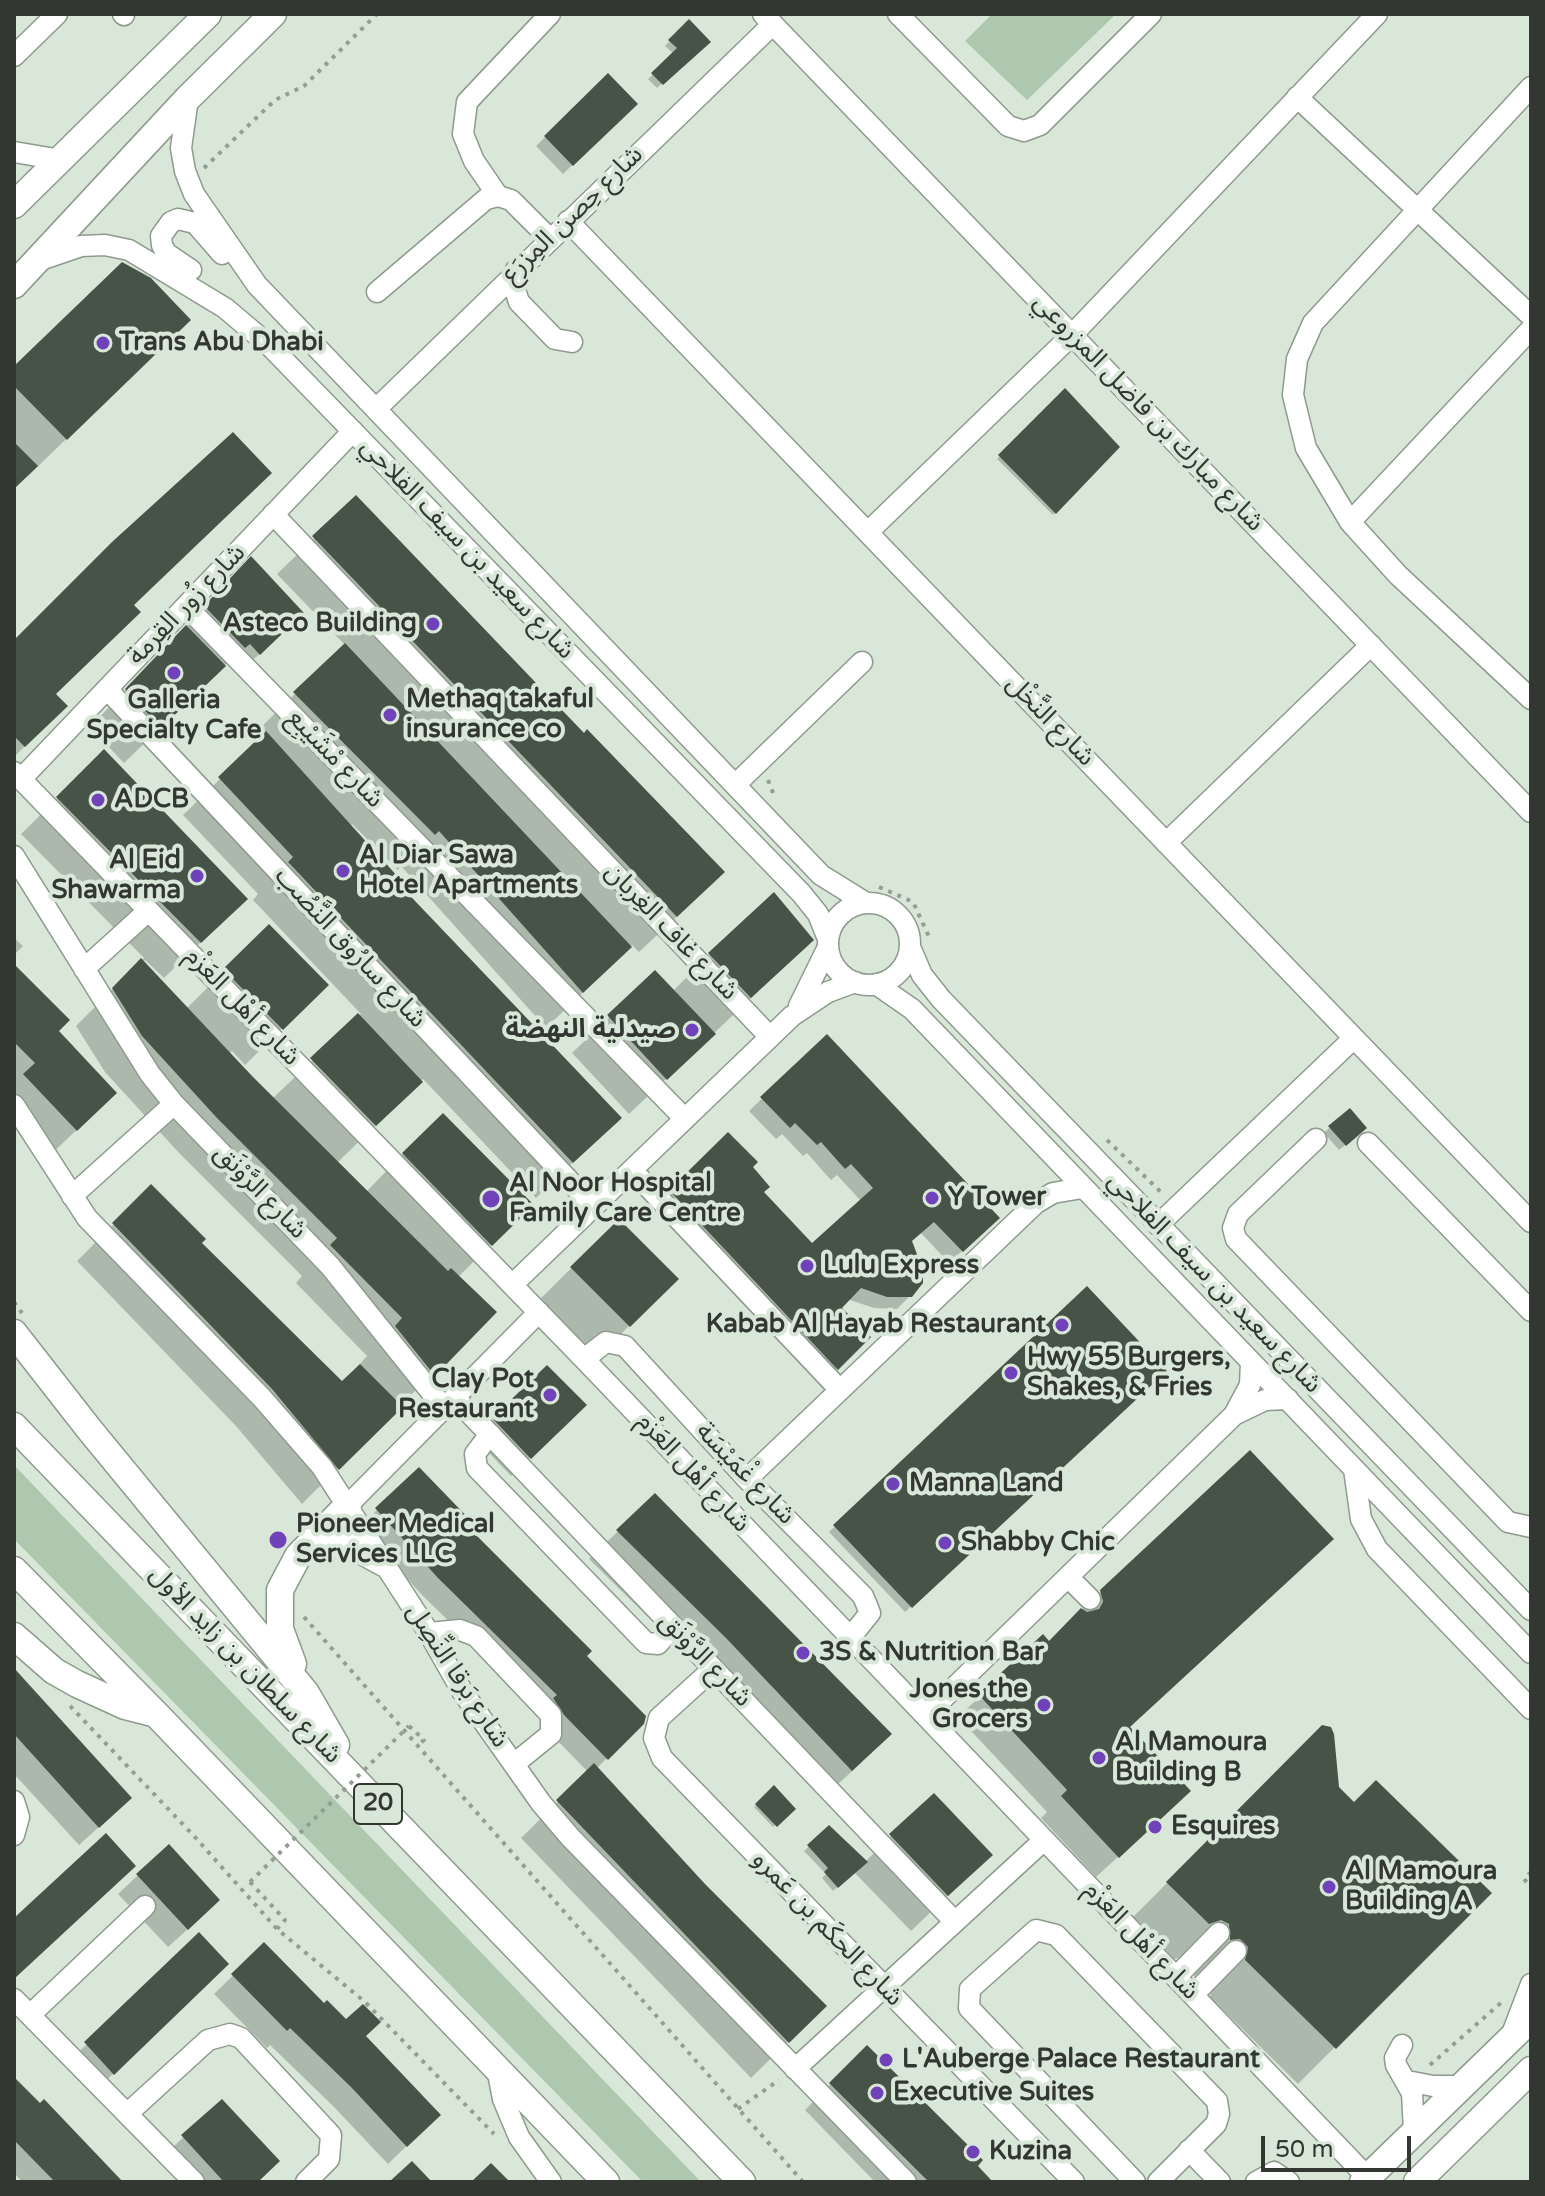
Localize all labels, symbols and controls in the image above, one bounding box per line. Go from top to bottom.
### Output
street label: شارع حِصن المِزرَع [496,140,650,290]
street label: شارع مبارك بن فاضل المزروعي [1026,287,1270,539]
place label: Trans Abu Dhabi [119,327,324,359]
marker: Trans Abu Dhabi [94,334,112,352]
street label: شارع سعيد بن سيف الفلاحي [353,432,581,666]
street label: شارع زُور القِرمة [122,538,252,672]
place label: Asteco Building [223,608,417,640]
marker: Asteco Building [424,615,442,633]
marker: Galleria Specialty Cafe [165,664,183,682]
street label: شارع النَّخْل [999,669,1101,773]
place label: Methaq takaful insurance co [406,684,594,746]
place label: Galleria Specialty Cafe [86,685,262,746]
street label: شارع مْشَيْبِع [280,703,390,815]
marker: Methaq takaful insurance co [381,706,399,724]
place label: ADCB [114,784,189,816]
marker: ADCB [89,791,107,809]
place label: Al Diar Sawa Hotel Apartments [359,840,578,902]
place label: Al Eid Shawarma [51,845,181,906]
street label: شارع غاف الغِربان [598,857,744,1007]
street label: شارع سارُوق النَّصُب [268,861,432,1035]
marker: Al Diar Sawa Hotel Apartments [334,862,352,880]
marker: Al Eid Shawarma [188,867,206,885]
street label: شارع أهْل العَزْم [178,941,306,1073]
place label: صيدلية النهضة [505,1014,676,1046]
marker: صيدلية النهضة [683,1021,701,1039]
street label: شارع الرَّوْنَق [207,1138,313,1246]
street label: شارع سعيد بن سيف الفلاحي [1100,1166,1328,1400]
place label: Al Noor Hospital Family Care Centre [509,1168,741,1230]
place label: Y Tower [948,1182,1046,1214]
marker: Al Noor Hospital Family Care Centre [480,1188,502,1210]
marker: Y Tower [923,1189,941,1207]
place label: Lulu Express [823,1250,979,1282]
marker: Lulu Express [798,1257,816,1275]
place label: Kabab Al Hayab Restaurant [706,1309,1046,1341]
marker: Kabab Al Hayab Restaurant [1053,1316,1071,1334]
place label: Hwy 55 Burgers, Shakes, & Fries [1027,1342,1231,1404]
place label: Clay Pot Restaurant [398,1364,534,1426]
marker: Hwy 55 Burgers, Shakes, & Fries [1002,1364,1020,1382]
marker: Clay Pot Restaurant [541,1386,559,1404]
street label: شارع أهْل العَزْم [630,1407,756,1539]
street label: شارع غْمَيْسَة [689,1416,801,1532]
place label: Manna Land [909,1468,1064,1500]
marker: Manna Land [884,1475,902,1493]
place label: Pioneer Medical Services LLC [296,1509,495,1570]
place label: Shabby Chic [961,1527,1115,1559]
marker: Pioneer Medical Services LLC [267,1529,289,1551]
marker: Shabby Chic [936,1534,954,1552]
street label: شارع سلطان بن زايد الأول [142,1559,348,1771]
street label: شارع بَرقا النِّصِل [399,1598,515,1754]
street label: شارع الرَّوْنَق [652,1606,758,1714]
place label: 3S & Nutrition Bar [819,1637,1044,1669]
marker: 3S & Nutrition Bar [794,1644,812,1662]
place label: Jones the Grocers [910,1674,1028,1736]
marker: Jones the Grocers [1035,1696,1053,1714]
place label: Al Mamoura Building B [1115,1727,1267,1788]
marker: Al Mamoura Building B [1090,1749,1108,1767]
road number: 20 [354,1784,402,1824]
place label: Esquires [1171,1811,1275,1843]
marker: Esquires [1146,1818,1164,1836]
street label: شارع الحكَم بن عَمرو [745,1845,909,2013]
place label: Al Mamoura Building A [1345,1856,1497,1918]
street label: شارع أهْل العَزْم [1077,1875,1205,2007]
marker: Al Mamoura Building A [1320,1878,1338,1896]
place label: L'Auberge Palace Restaurant [902,2044,1260,2076]
marker: L'Auberge Palace Restaurant [877,2051,895,2069]
place label: Executive Suites [893,2077,1094,2109]
marker: Executive Suites [868,2084,886,2102]
scale bar [1265,2120,1415,2170]
text: 50 m [1275,2135,1333,2164]
place label: Kuzina [989,2136,1072,2168]
marker: Kuzina [964,2143,982,2161]

